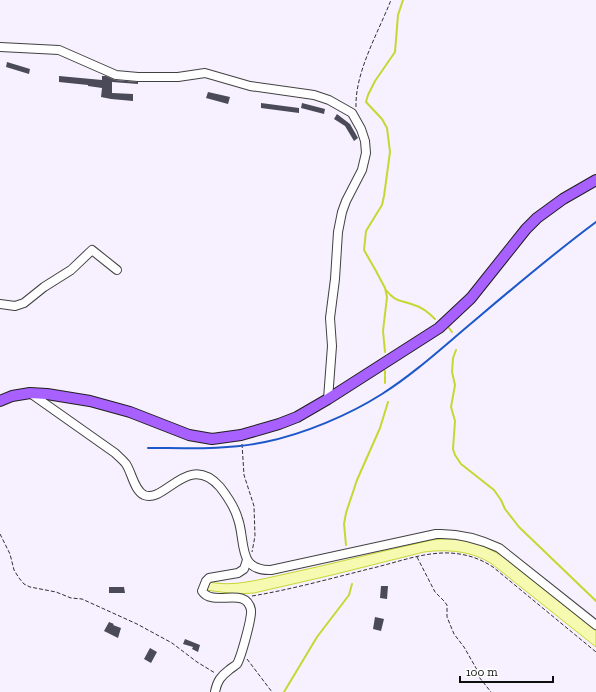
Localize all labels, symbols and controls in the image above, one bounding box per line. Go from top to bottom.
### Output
scale bar [460,658,553,684]
text: 100 m [466,665,498,679]

